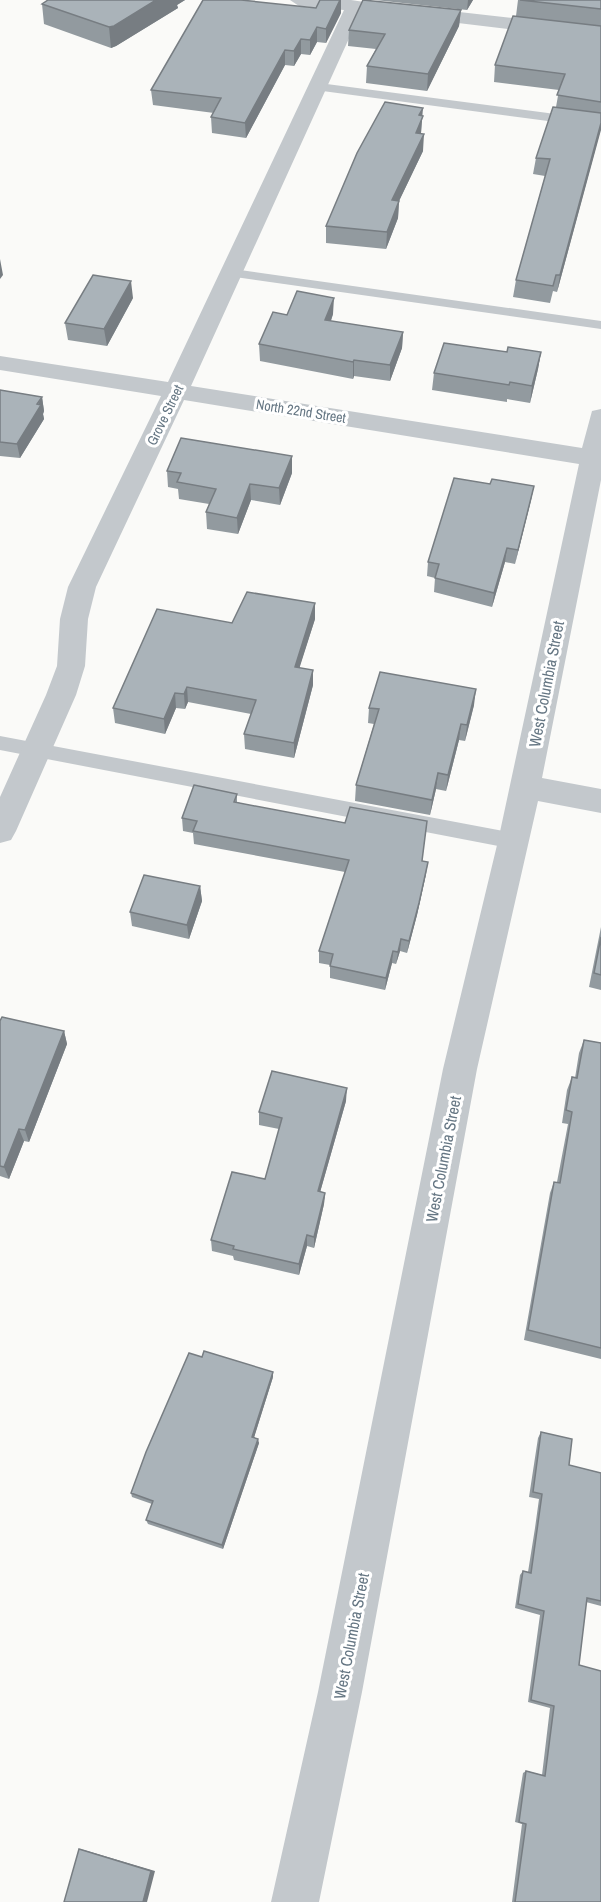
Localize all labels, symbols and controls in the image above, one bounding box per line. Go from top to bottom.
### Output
street label: Grove Street [143,382,187,448]
street label: North 22nd Street [255,395,347,427]
street label: West Columbia Street [523,619,569,749]
street label: West Columbia Street [420,1094,466,1224]
street label: West Columbia Street [328,1571,374,1701]

